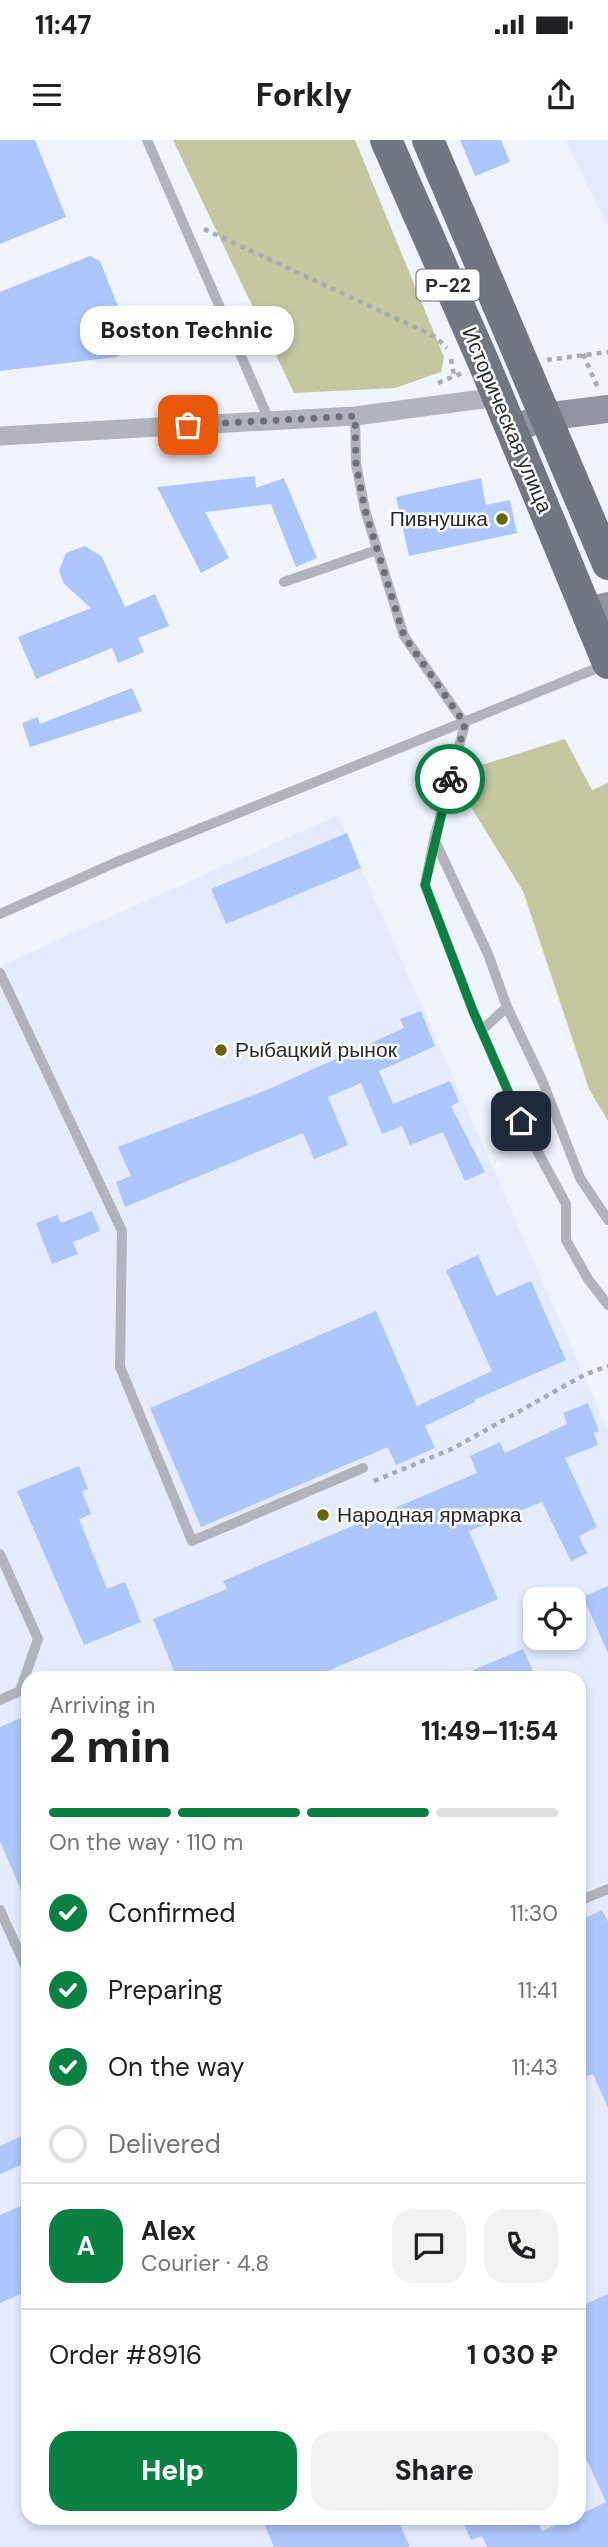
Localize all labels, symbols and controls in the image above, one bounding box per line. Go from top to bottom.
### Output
text: 11:47 [35,8,91,42]
text: Forkly [256,74,352,116]
icon: menu [28,76,66,114]
icon: share [542,76,580,114]
road number: Р-22 [416,270,480,300]
callout: Boston Technic [81,306,295,355]
text: Boston Technic [101,315,273,345]
street label: Историческая улица [455,323,559,517]
pin [158,395,218,455]
icon: bag [169,406,207,444]
place label: Пивнушка [390,505,488,533]
marker: Пивнушка [494,511,510,527]
courier [415,744,485,814]
icon: bike [431,760,469,798]
place label: Рыбацкий рынок [235,1036,398,1064]
marker: Рыбацкий рынок [213,1042,229,1058]
pin [491,1091,551,1151]
icon: home [502,1102,540,1140]
place label: Народная ярмарка [337,1501,522,1529]
marker: Народная ярмарка [315,1507,331,1523]
map controls [523,1587,586,1650]
button: locate [523,1587,586,1650]
text: Arriving in [49,1690,155,1720]
text: 11:49–11:54 [421,1714,558,1748]
text: 2 min [49,1716,171,1776]
text: On the way · 110 m [49,1827,243,1857]
icon: check [49,1894,87,1932]
text: Confirmed [108,1896,235,1930]
text: 11:30 [510,1898,558,1928]
icon: check [49,1971,87,2009]
text: Preparing [108,1973,223,2007]
text: 11:41 [518,1975,558,2005]
icon: check [49,2048,87,2086]
text: On the way [108,2050,244,2084]
text: 11:43 [511,2052,558,2082]
text: Delivered [108,2127,221,2161]
button: chat [392,2209,466,2283]
button: phone [484,2209,558,2283]
text: Alex [141,2214,196,2248]
text: A [77,2229,95,2263]
text: Courier · 4.8 [141,2248,269,2278]
text: Order #8916 [49,2338,202,2372]
text: 1 030 ₽ [467,2338,558,2372]
button: Help [49,2431,297,2511]
button: Share [311,2431,558,2511]

